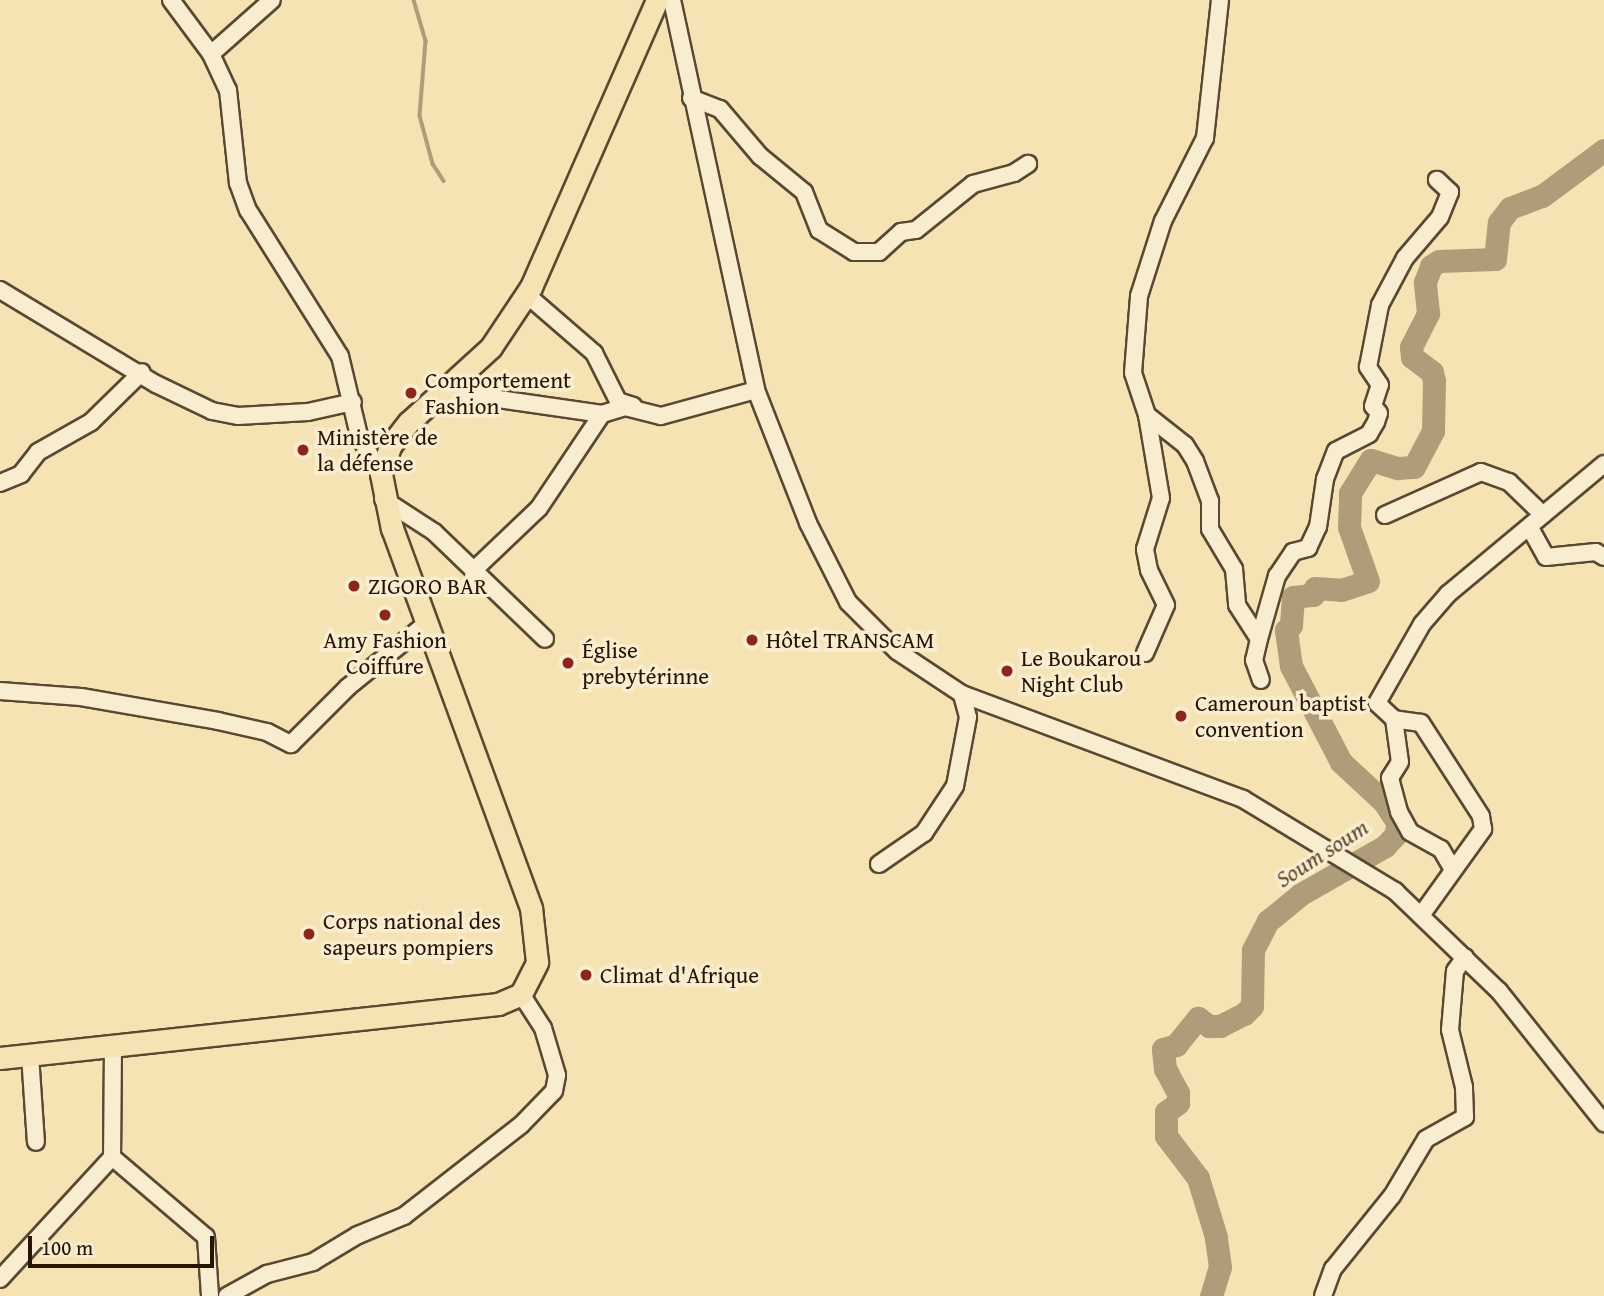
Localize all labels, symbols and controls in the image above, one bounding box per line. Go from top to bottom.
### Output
place label: Comportement Fashion [425,366,571,420]
marker: Comportement Fashion [403,385,419,401]
place label: Ministère de la défense [317,423,438,477]
marker: Ministère de la défense [295,442,311,458]
place label: ZIGORO BAR [368,572,487,600]
marker: ZIGORO BAR [346,578,362,594]
marker: Amy Fashion Coiffure [377,607,393,623]
place label: Amy Fashion Coiffure [323,626,447,680]
place label: Hôtel TRANSCAM [766,626,934,654]
marker: Hôtel TRANSCAM [744,632,760,648]
place label: Église prebytérinne [582,636,709,690]
place label: Le Boukarou Night Club [1021,644,1141,698]
marker: Église prebytérinne [560,655,576,671]
marker: Le Boukarou Night Club [999,663,1015,679]
place label: Cameroun baptist convention [1195,689,1366,743]
marker: Cameroun baptist convention [1173,708,1189,724]
water label: Soum soum [1270,812,1374,894]
place label: Corps national des sapeurs pompiers [323,907,501,961]
marker: Corps national des sapeurs pompiers [301,926,317,942]
place label: Climat d'Afrique [600,961,759,989]
marker: Climat d'Afrique [578,967,594,983]
scale bar [32,1222,217,1266]
text: 100 m [41,1232,93,1263]

